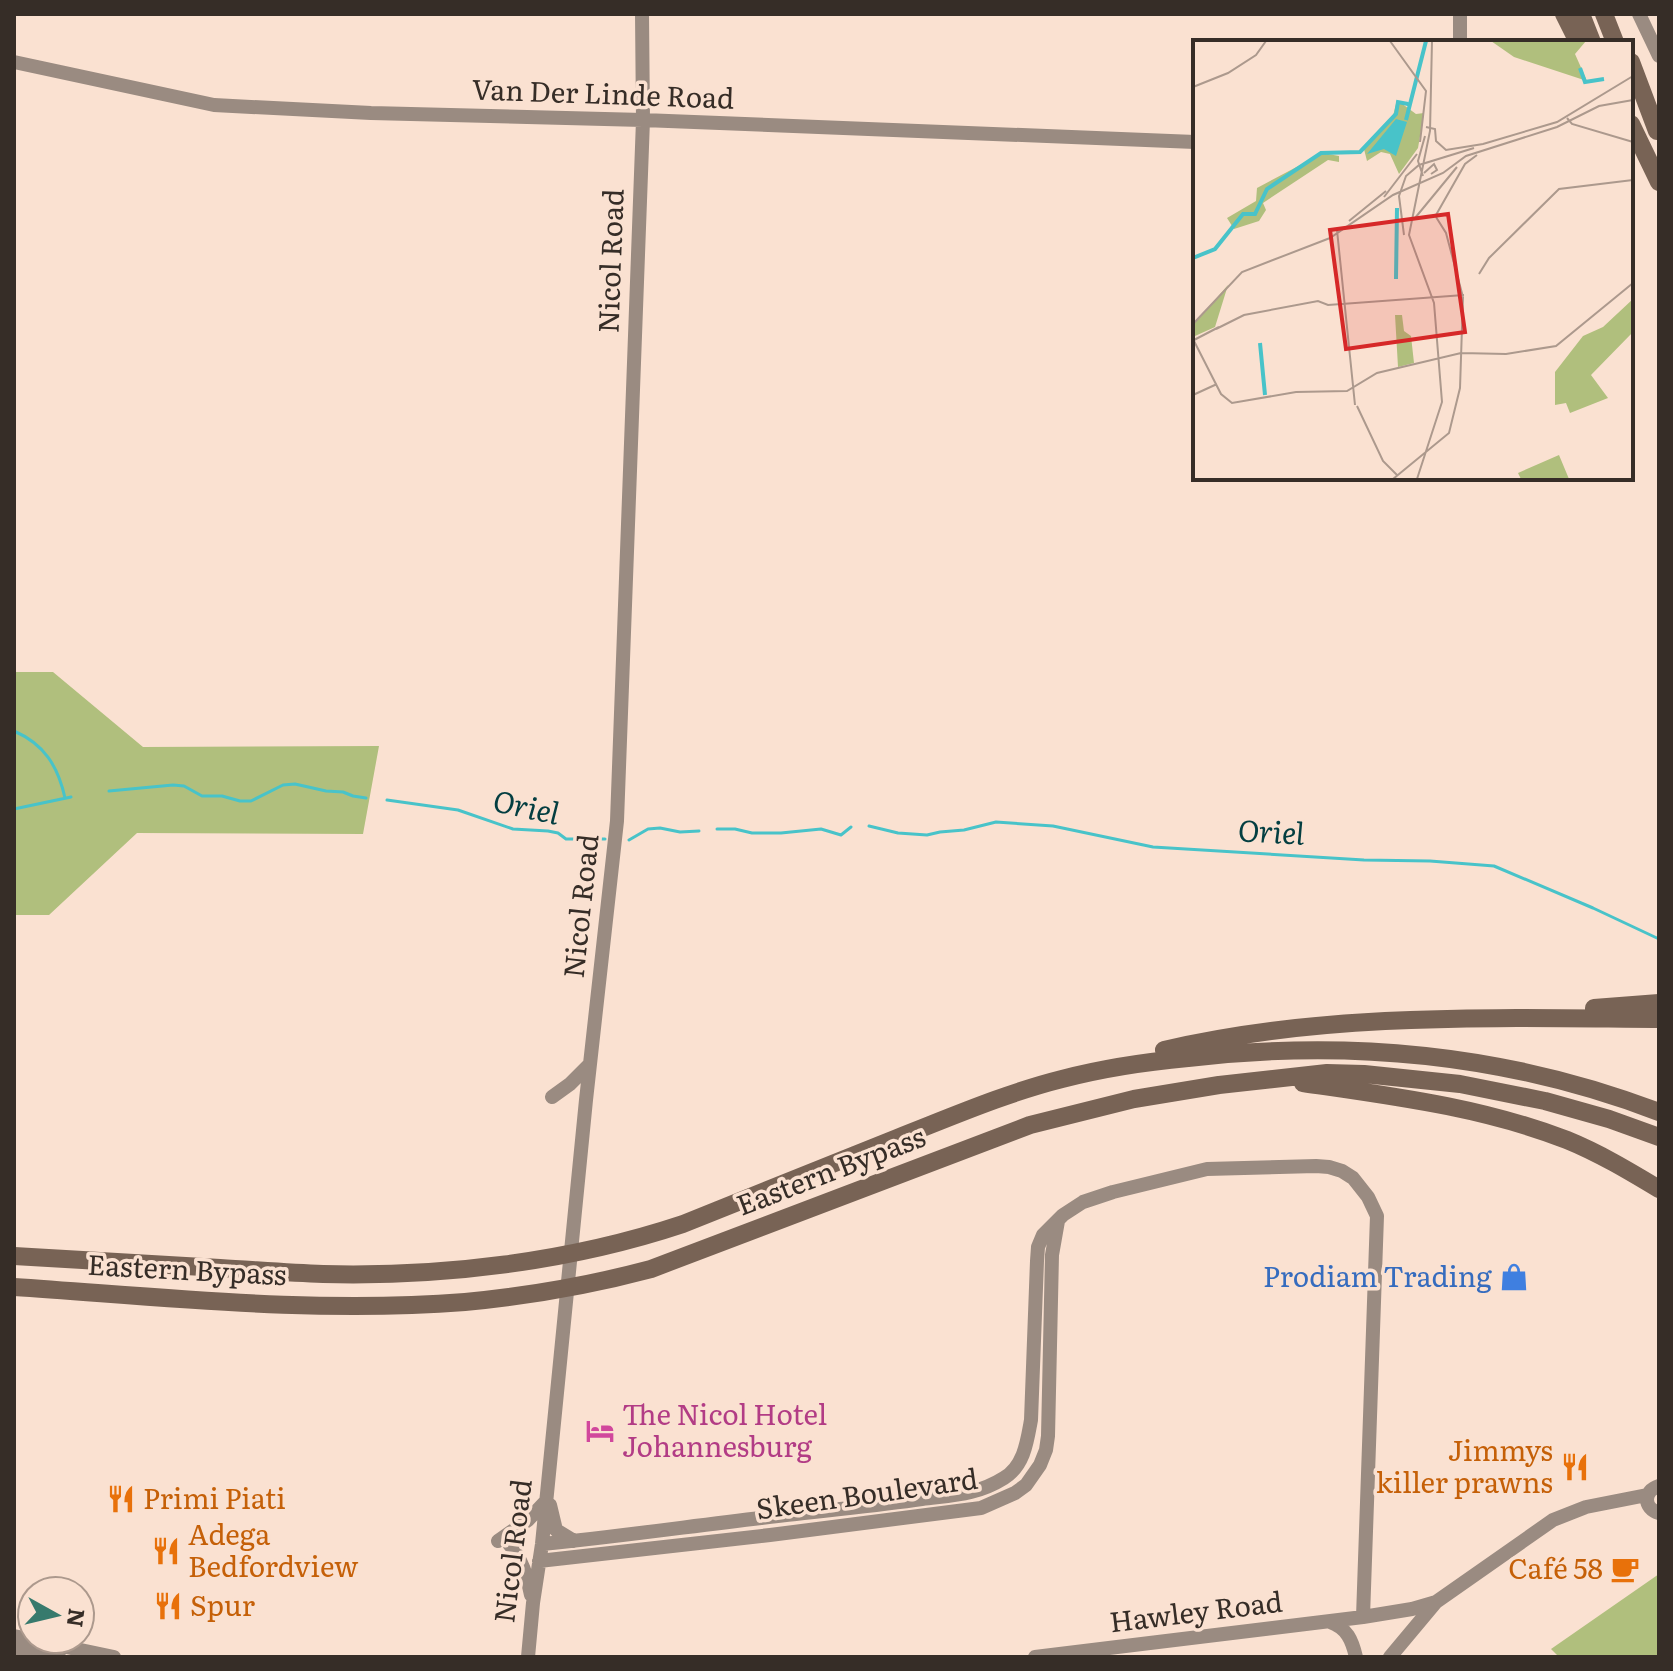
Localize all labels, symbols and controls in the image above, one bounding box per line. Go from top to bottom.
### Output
inset map [1193,40,1633,480]
street label: Van Der Linde Road [471,66,735,118]
street label: Nicol Road [585,188,633,334]
water label: Oriel [489,777,564,834]
water label: Oriel [1237,806,1306,854]
street label: Nicol Road [551,832,607,980]
street label: Eastern Bypass [730,1114,931,1224]
street label: Eastern Bypass [87,1242,288,1294]
place label: Prodiam Trading [1263,1254,1492,1296]
shop icon: Prodiam Trading [1499,1262,1529,1292]
place label: The Nicol Hotel Johannesburg [622,1392,827,1466]
hotel icon: The Nicol Hotel Johannesburg [585,1416,615,1446]
place label: Jimmys killer prawns [1376,1428,1553,1502]
restaurant icon: Jimmys killer prawns [1560,1452,1590,1482]
street label: Skeen Boulevard [753,1456,980,1528]
place label: Primi Piati [143,1476,286,1518]
street label: Nicol Road [481,1476,541,1625]
restaurant icon: Primi Piati [106,1484,136,1514]
place label: Adega Bedfordview [188,1512,358,1586]
restaurant icon: Adega Bedfordview [151,1536,181,1566]
place label: Café 58 [1508,1546,1603,1588]
cafe icon: Café 58 [1610,1554,1640,1584]
north arrow [16,1575,96,1655]
street label: Hawley Road [1107,1579,1285,1641]
place label: Spur [190,1583,256,1625]
restaurant icon: Spur [153,1591,183,1621]
text: N [60,1607,95,1629]

